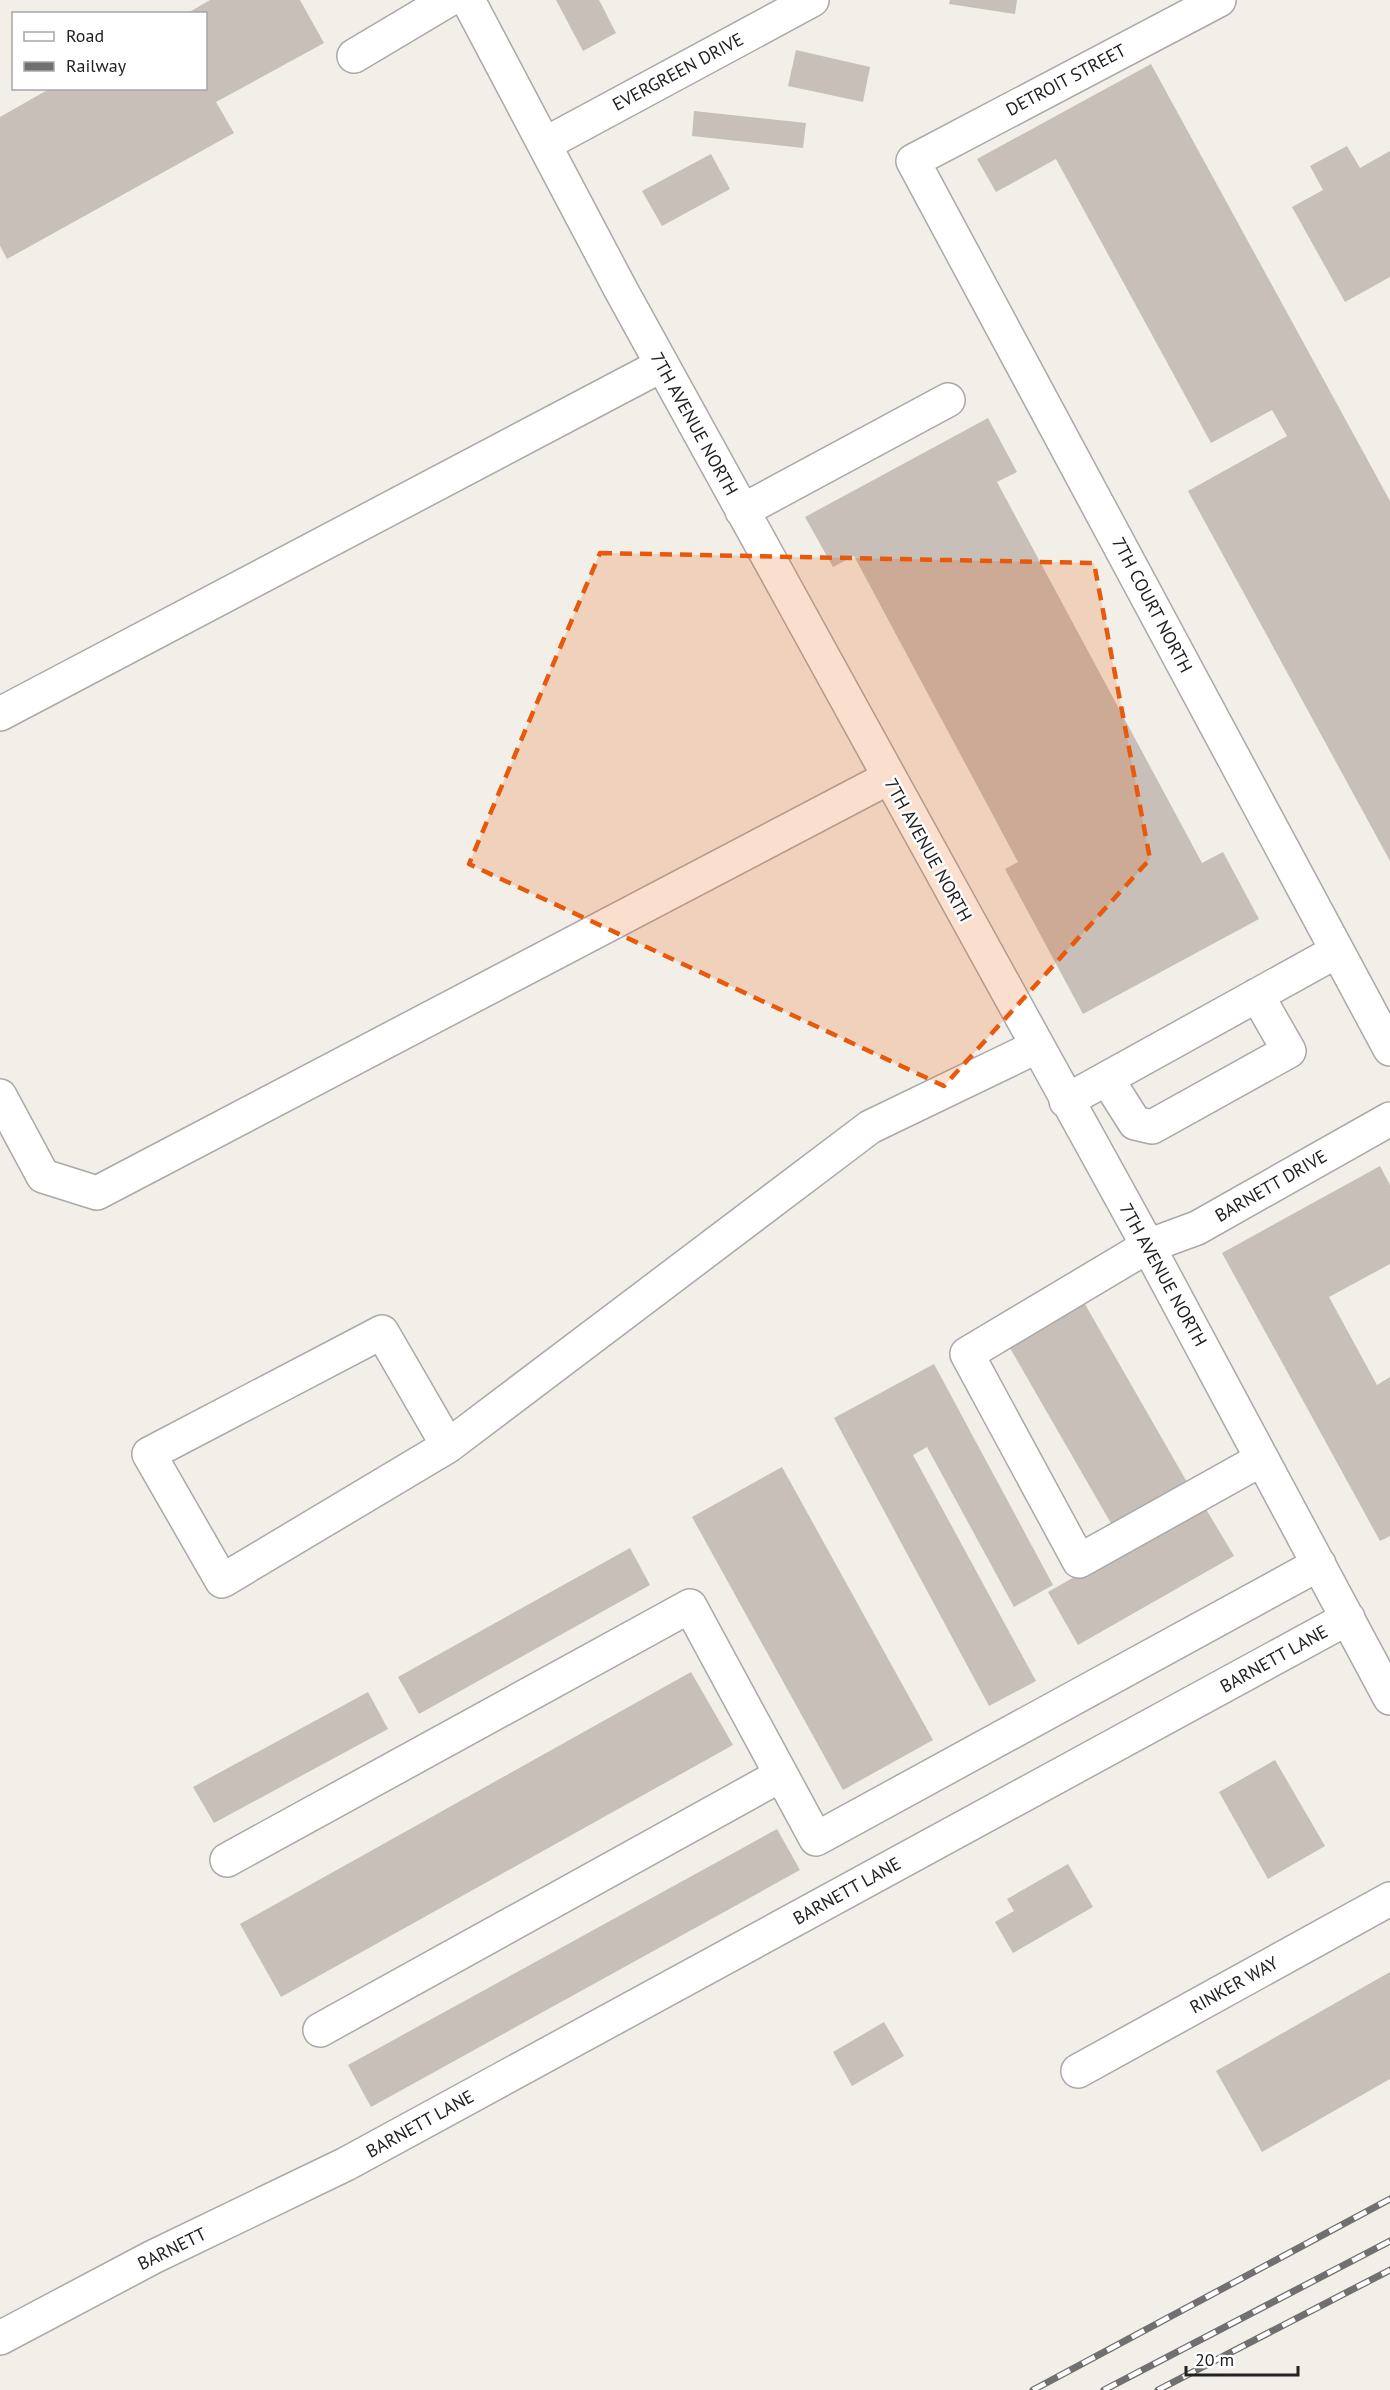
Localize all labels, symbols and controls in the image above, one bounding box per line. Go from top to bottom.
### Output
legend [12,12,207,90]
text: Road [66,24,104,47]
street label: EVERGREEN DRIVE [608,27,747,116]
street label: DETROIT STREET [1002,38,1130,121]
text: Railway [66,54,127,77]
street label: 7TH AVENUE NORTH [646,348,743,499]
street label: 7TH COURT NORTH [1107,533,1198,677]
street label: 7TH AVENUE NORTH [880,774,977,925]
street label: BARNETT DRIVE [1211,1144,1331,1227]
street label: 7TH AVENUE NORTH [1115,1199,1212,1350]
street label: BARNETT LANE [1216,1619,1332,1698]
street label: BARNETT LANE [789,1851,905,1930]
street label: RINKER WAY [1185,1951,1282,2018]
street label: BARNETT LANE [362,2084,478,2163]
street label: BARNETT [134,2222,210,2275]
scale bar [1186,2339,1298,2377]
text: 20 m [1195,2348,1234,2371]

